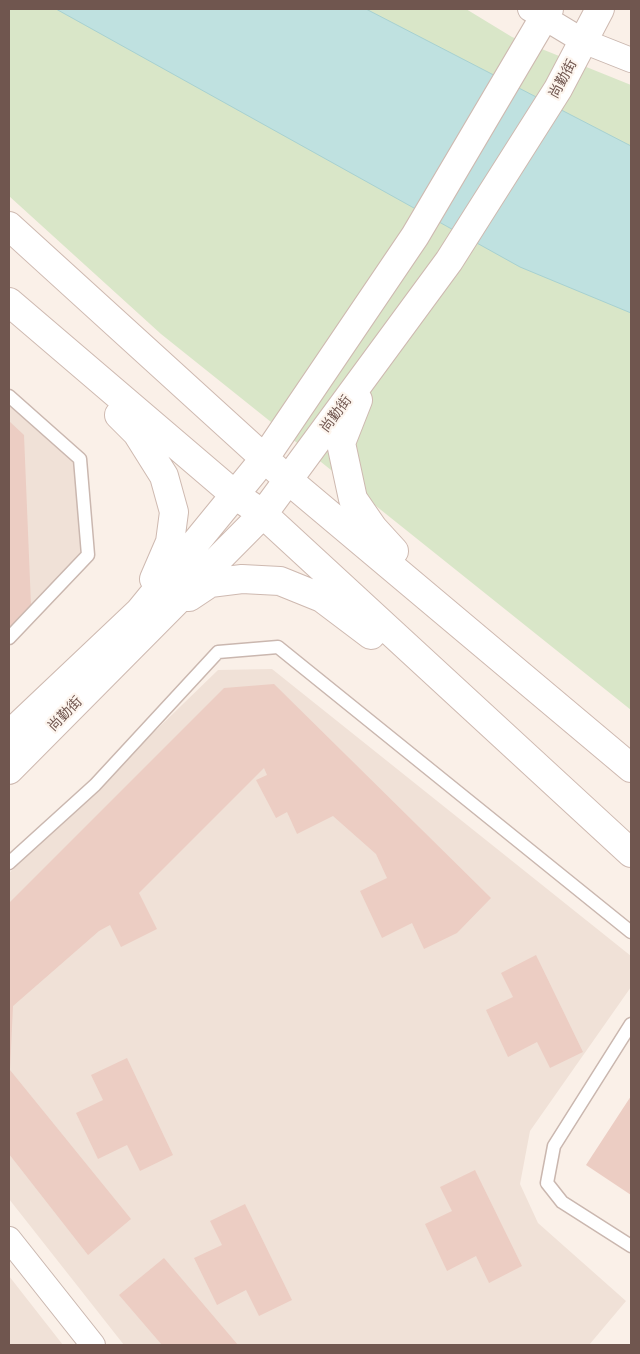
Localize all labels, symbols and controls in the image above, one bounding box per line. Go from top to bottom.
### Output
street label: 尚勤街 [545,57,581,101]
street label: 尚勤街 [317,392,355,436]
street label: 尚勤街 [44,693,86,735]

